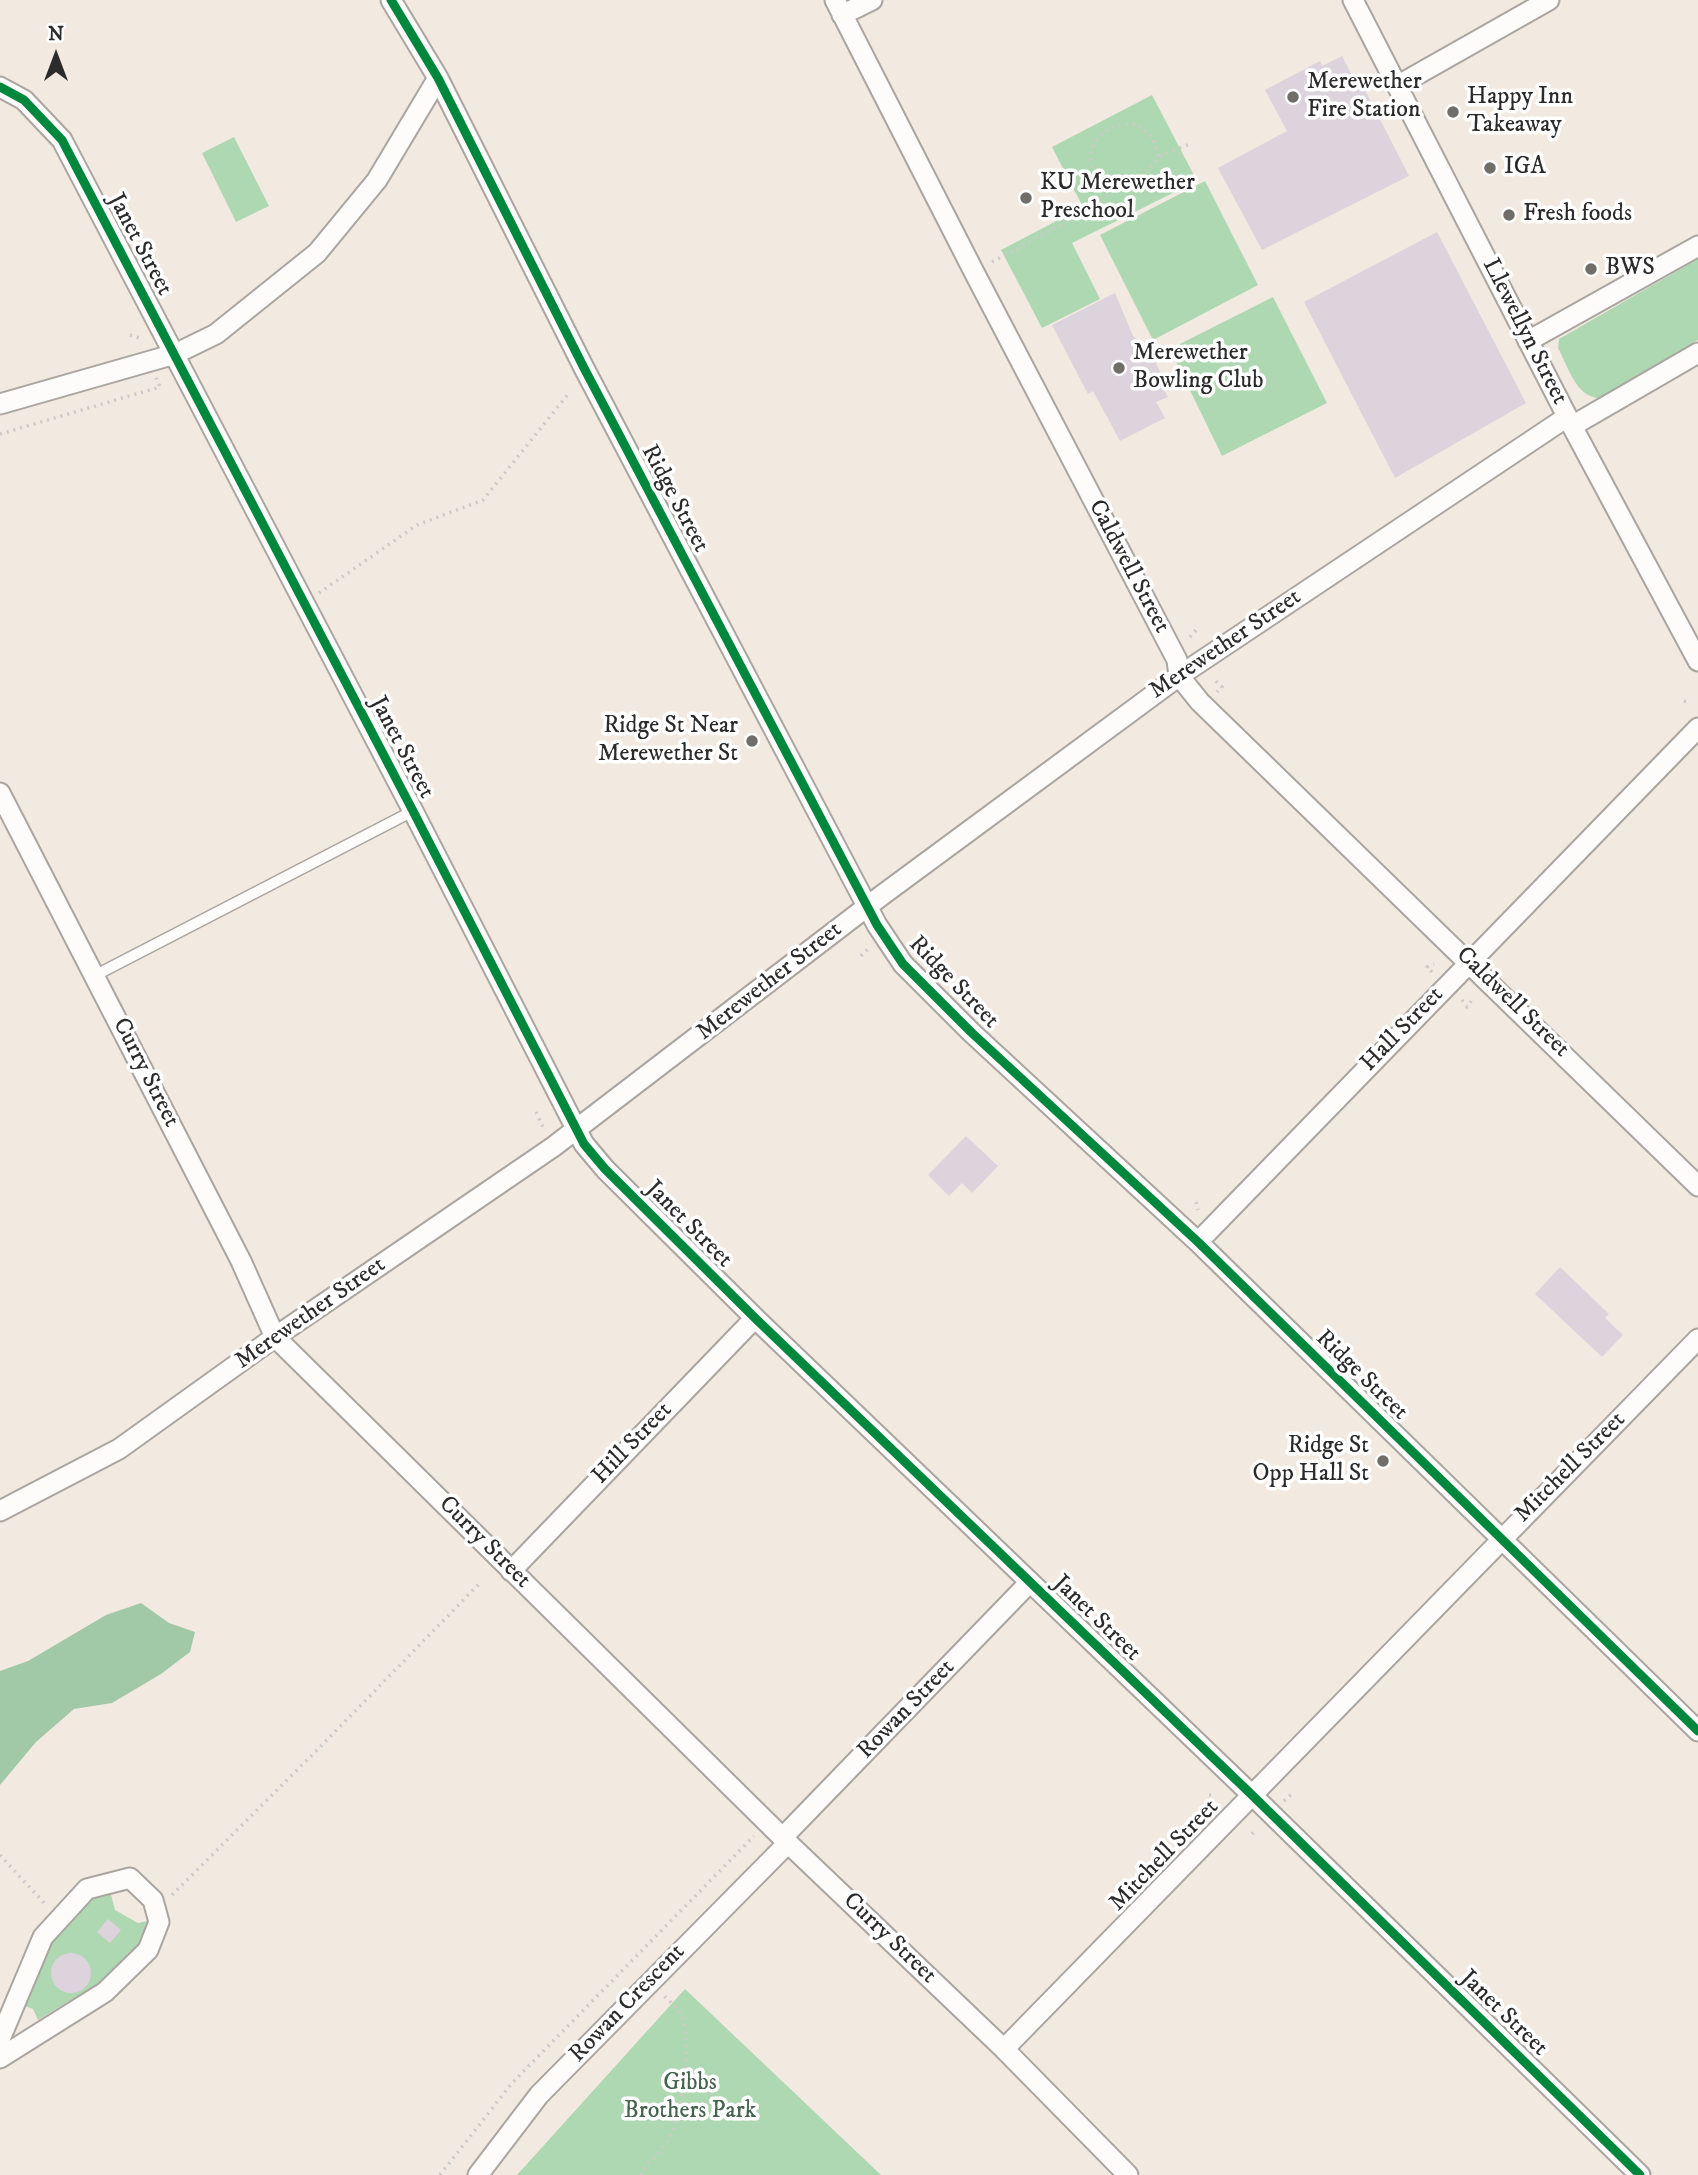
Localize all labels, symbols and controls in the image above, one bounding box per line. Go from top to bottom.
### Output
north arrow [21,21,91,91]
text: N [48,23,64,46]
place label: Merewether Fire Station [1307,69,1422,125]
place label: Happy Inn Takeaway [1467,84,1573,140]
marker: Merewether Fire Station [1285,89,1301,105]
marker: Happy Inn Takeaway [1445,104,1461,120]
place label: IGA [1504,154,1546,182]
marker: IGA [1482,160,1498,176]
place label: KU Merewether Preschool [1040,170,1195,226]
street label: Janet Street [100,189,178,301]
marker: KU Merewether Preschool [1018,190,1034,206]
place label: Fresh foods [1523,201,1632,229]
marker: Fresh foods [1501,207,1517,223]
street label: Llewellyn Street [1475,254,1573,410]
place label: BWS [1605,255,1655,283]
marker: BWS [1583,261,1599,277]
place label: Merewether Bowling Club [1133,340,1263,396]
marker: Merewether Bowling Club [1111,360,1127,376]
street label: Ridge Street [634,440,714,558]
street label: Caldwell Street [1081,495,1175,639]
street label: Merewether Street [1145,584,1307,706]
street label: Janet Street [362,692,440,804]
place label: Ridge St Near Merewether St [598,713,738,769]
marker: Ridge St Near Merewether St [744,733,760,749]
street label: Merewether Street [692,916,848,1048]
street label: Ridge Street [902,931,1004,1035]
street label: Caldwell Street [1449,942,1575,1064]
street label: Hall Street [1356,982,1450,1078]
street label: Curry Street [105,1014,185,1132]
street label: Janet Street [638,1175,738,1275]
street label: Merewether Street [230,1252,392,1376]
street label: Ridge Street [1309,1325,1413,1427]
street label: Hill Street [587,1397,679,1491]
street label: Mitchell Street [1510,1407,1632,1529]
place label: Ridge St Opp Hall St [1253,1433,1369,1489]
marker: Ridge St Opp Hall St [1375,1453,1391,1469]
street label: Curry Street [432,1491,536,1595]
street label: Janet Street [1046,1570,1146,1668]
street label: Rowan Street [852,1654,962,1766]
street label: Mitchell Street [1104,1794,1226,1918]
street label: Curry Street [836,1887,942,1991]
street label: Rowan Crescent [564,1939,692,2069]
street label: Janet Street [1453,1965,1553,2063]
park label: Gibbs Brothers Park [624,2070,756,2126]

